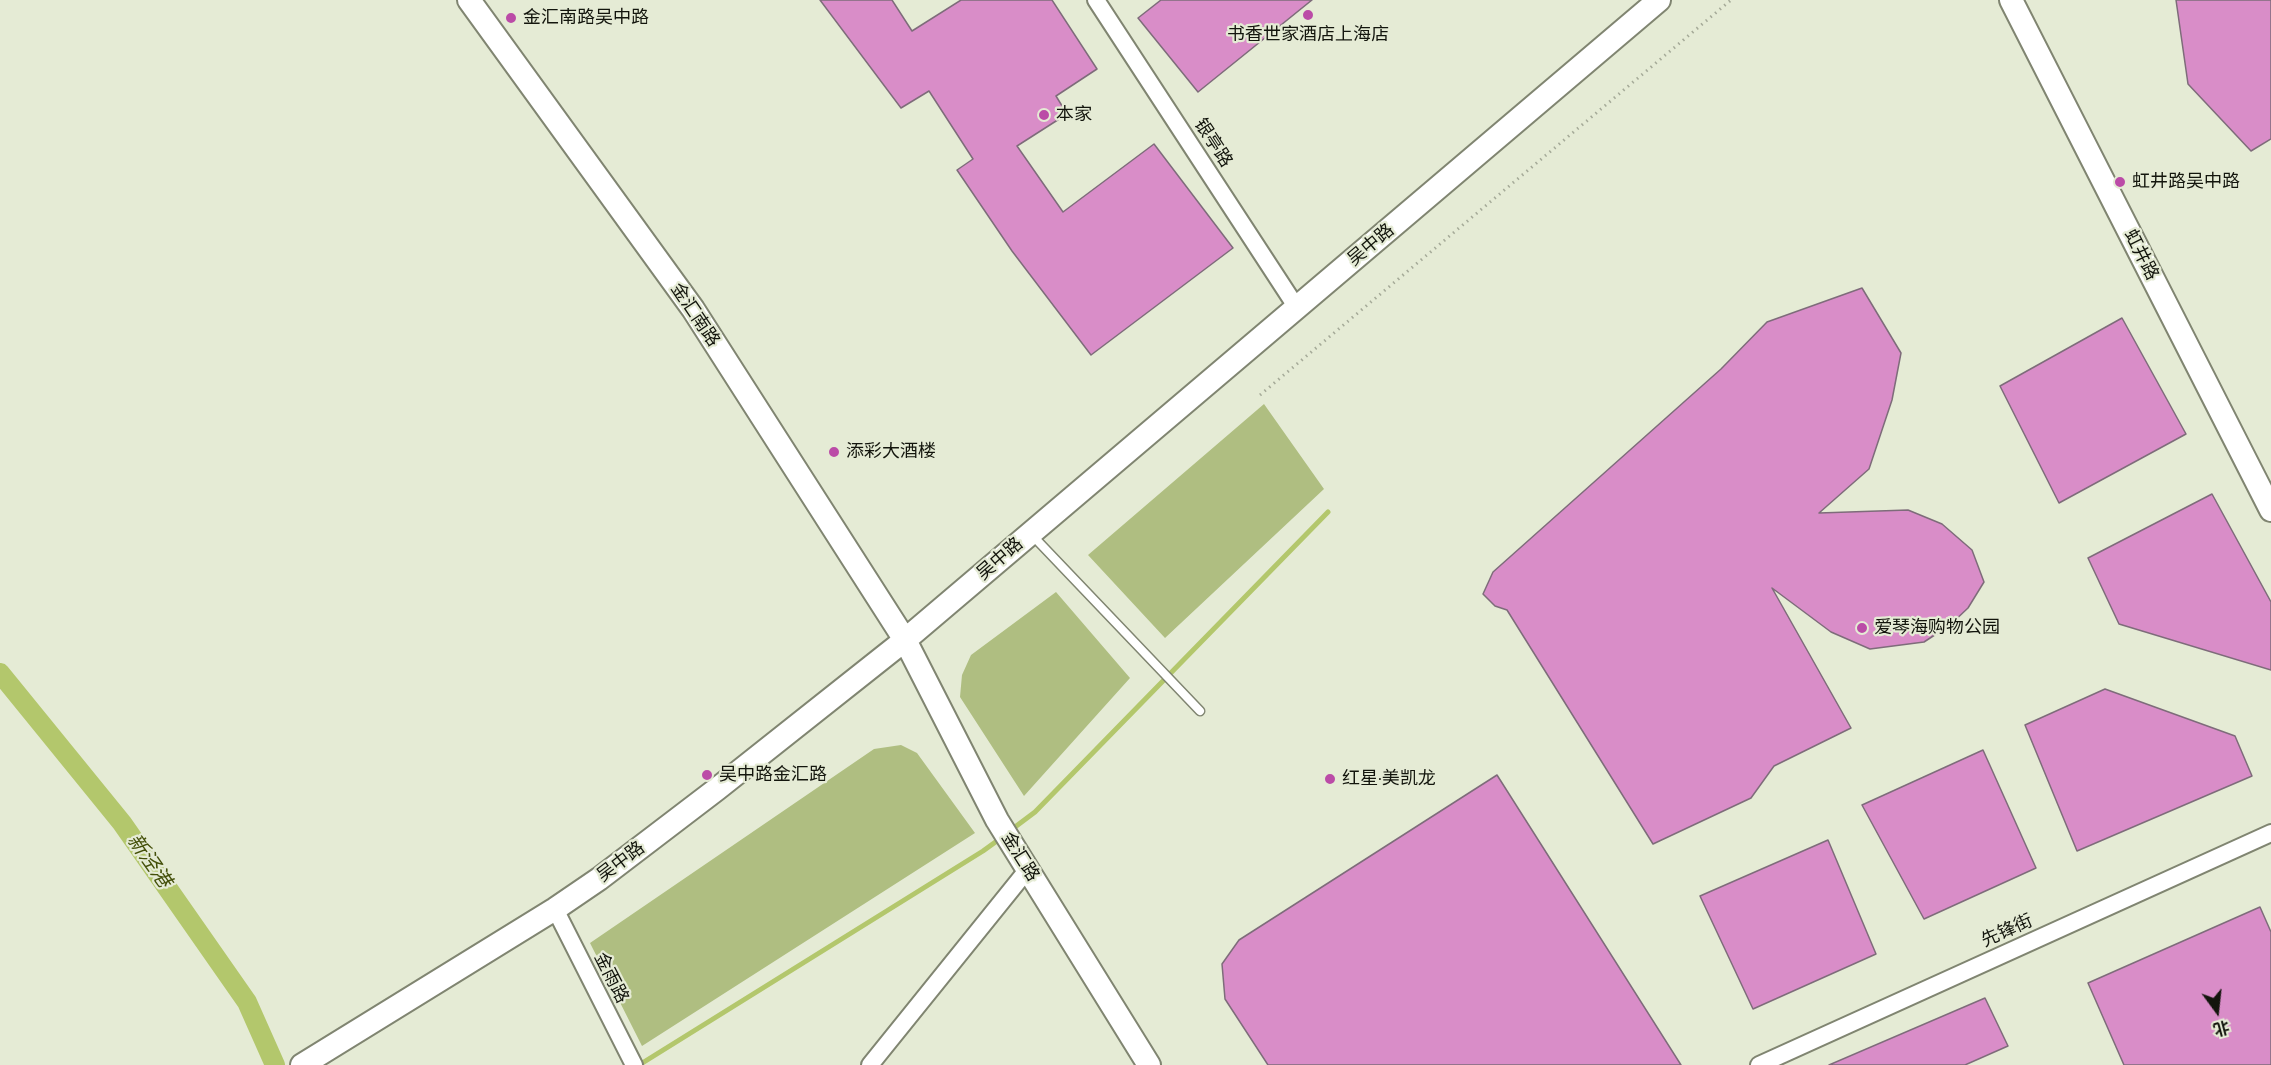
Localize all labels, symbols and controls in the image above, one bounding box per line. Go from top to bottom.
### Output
place label: 金汇南路吴中路 [523,7,649,29]
marker: 书香世家酒店上海店 [1301,8,1315,22]
marker: 金汇南路吴中路 [504,11,518,25]
place label: 书香世家酒店上海店 [1227,24,1389,46]
place label: 本家 [1056,104,1092,126]
marker: 本家 [1037,108,1051,122]
street label: 银亭路 [1189,114,1237,172]
place label: 虹井路吴中路 [2132,171,2240,193]
marker: 虹井路吴中路 [2113,175,2127,189]
street label: 吴中路 [1343,219,1399,271]
street label: 虹井路 [2119,226,2163,284]
street label: 金汇南路 [666,279,724,351]
place label: 添彩大酒楼 [846,441,936,463]
marker: 添彩大酒楼 [827,445,841,459]
street label: 吴中路 [973,533,1027,585]
place label: 爱琴海购物公园 [1874,617,2000,639]
marker: 爱琴海购物公园 [1855,621,1869,635]
place label: 吴中路金汇路 [719,764,827,786]
marker: 吴中路金汇路 [700,768,714,782]
place label: 红星·美凯龙 [1342,768,1436,790]
marker: 红星·美凯龙 [1323,772,1337,786]
street label: 金汇路 [997,828,1043,886]
water label: 新泾港 [122,830,176,892]
street label: 吴中路 [593,837,649,887]
street label: 先锋街 [1978,910,2036,952]
street label: 金雨路 [589,949,633,1007]
north arrow [2187,981,2247,1041]
text: 北 [2211,1017,2232,1040]

